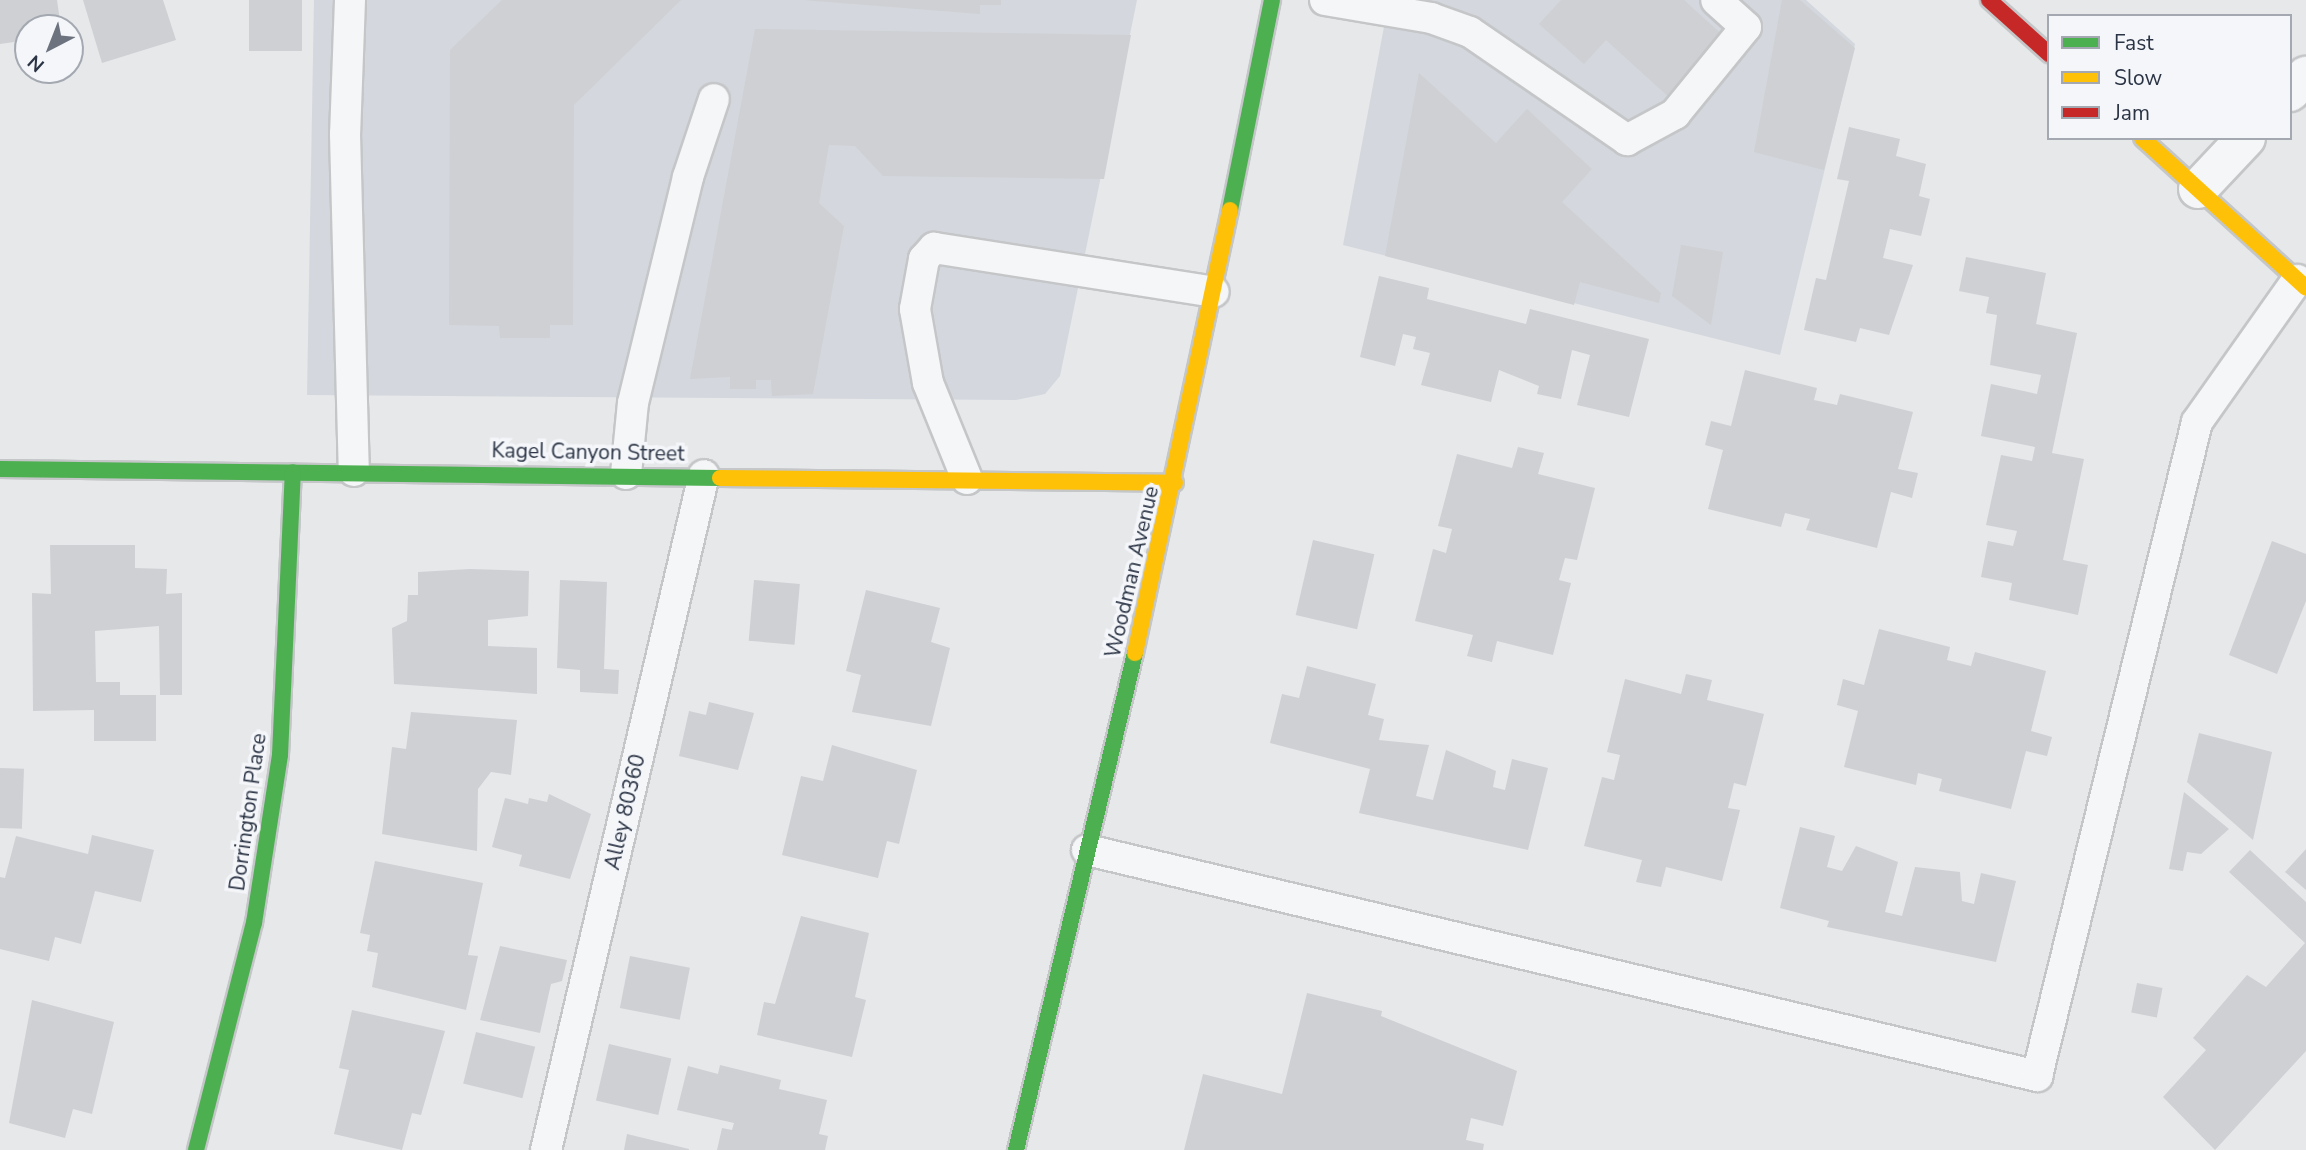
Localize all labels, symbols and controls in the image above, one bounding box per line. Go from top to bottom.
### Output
north arrow [14,14,84,84]
legend [2047,14,2292,140]
text: Fast [2114,29,2154,57]
text: N [22,49,50,78]
text: Slow [2114,64,2162,92]
text: Jam [2114,99,2150,127]
street label: Kagel Canyon Street [491,438,685,466]
street label: Woodman Avenue [1100,484,1164,660]
street label: Dorrington Place [224,732,272,892]
street label: Alley 80360 [599,752,651,872]

